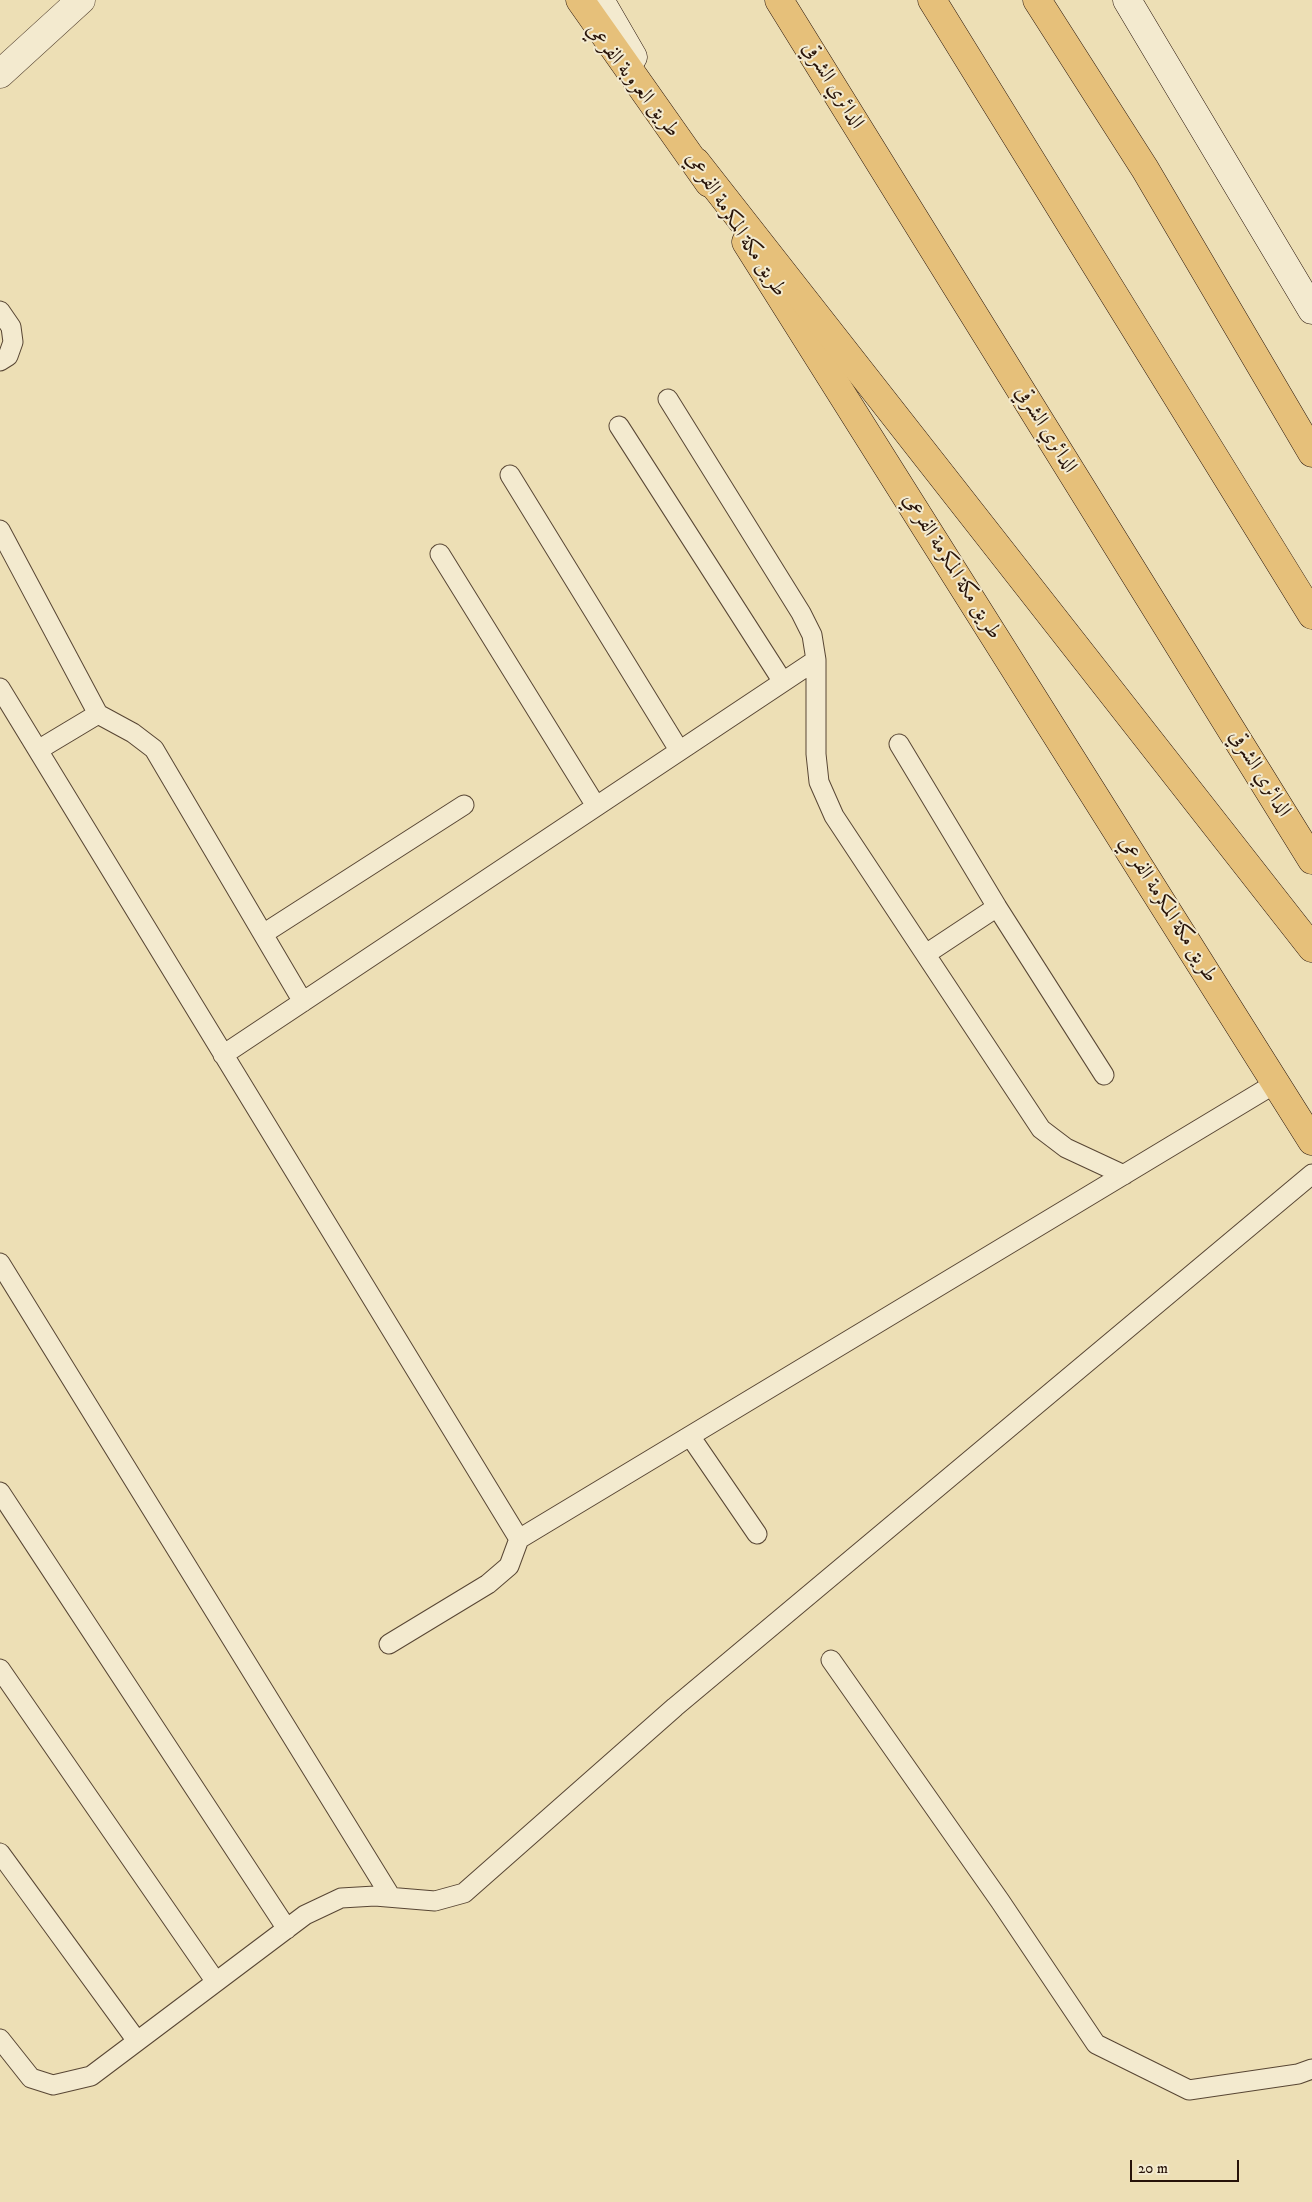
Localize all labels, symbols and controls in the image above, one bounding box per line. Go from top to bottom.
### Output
street label: طريق العروبة الفرعي [579,19,685,143]
street label: الدائري الشرقي [795,38,869,134]
street label: طريق مكة المكرمة الفرعي [679,148,791,302]
street label: الدائري الشرقي [1008,382,1082,478]
street label: طريق مكة المكرمة الفرعي [896,489,1006,645]
street label: الدائري الشرقي [1222,726,1296,822]
street label: طريق مكة المكرمة الفرعي [1112,832,1222,988]
scale bar [1132,2150,1241,2182]
text: 20 m [1138,2159,1168,2178]

